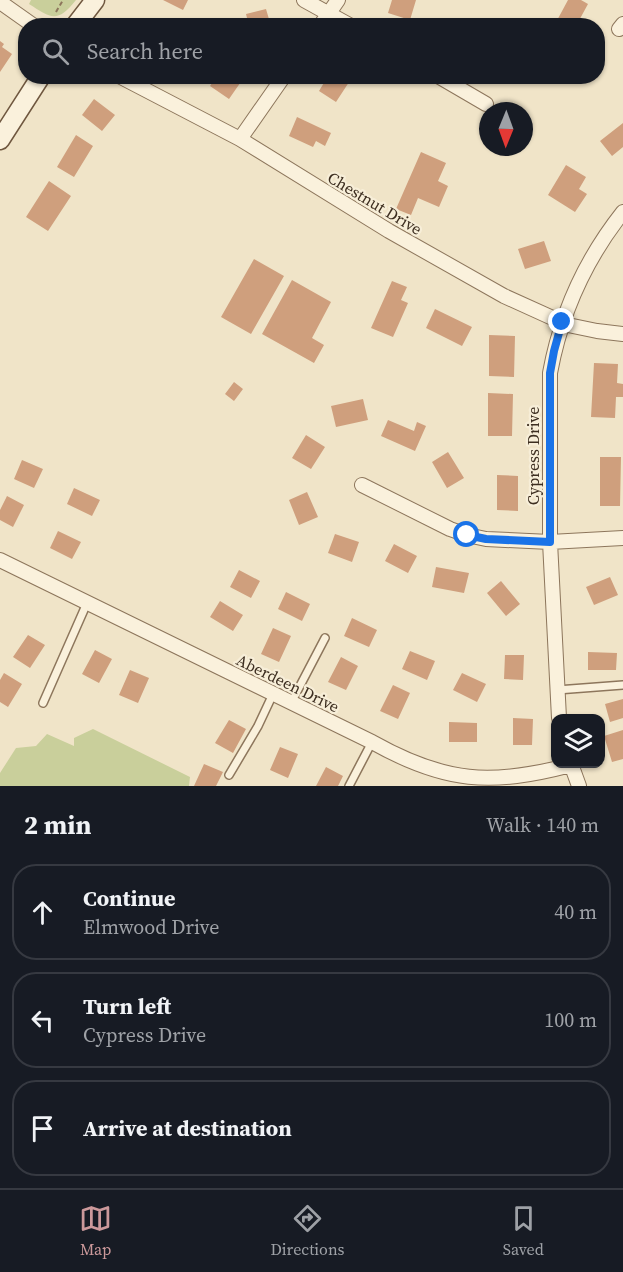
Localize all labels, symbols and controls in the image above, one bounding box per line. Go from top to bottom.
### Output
search box [18,18,605,84]
icon: search [39,35,72,68]
text: Search here [87,36,203,66]
north arrow [479,102,533,156]
street label: Chestnut Drive [324,166,426,240]
route end [548,308,574,334]
street label: Cypress Drive [522,407,544,505]
route start [453,521,479,547]
street label: Aberdeen Drive [233,649,343,717]
map controls [551,714,605,768]
button: layers [551,714,605,768]
text: 2 min [24,807,91,843]
text: Walk · 140 m [486,811,599,839]
text: Continue [83,883,176,913]
icon: ahead [26,896,59,929]
text: 40 m [554,898,597,926]
text: Elmwood Drive [83,913,220,941]
text: Turn left [83,991,171,1021]
icon: left [26,1004,59,1037]
text: 100 m [544,1006,597,1034]
text: Cypress Drive [83,1021,206,1049]
icon: arrive [26,1112,59,1145]
text: Arrive at destination [83,1113,292,1143]
tab: Map [79,1202,112,1260]
tab: Directions [270,1202,345,1260]
tab: Saved [503,1202,544,1260]

